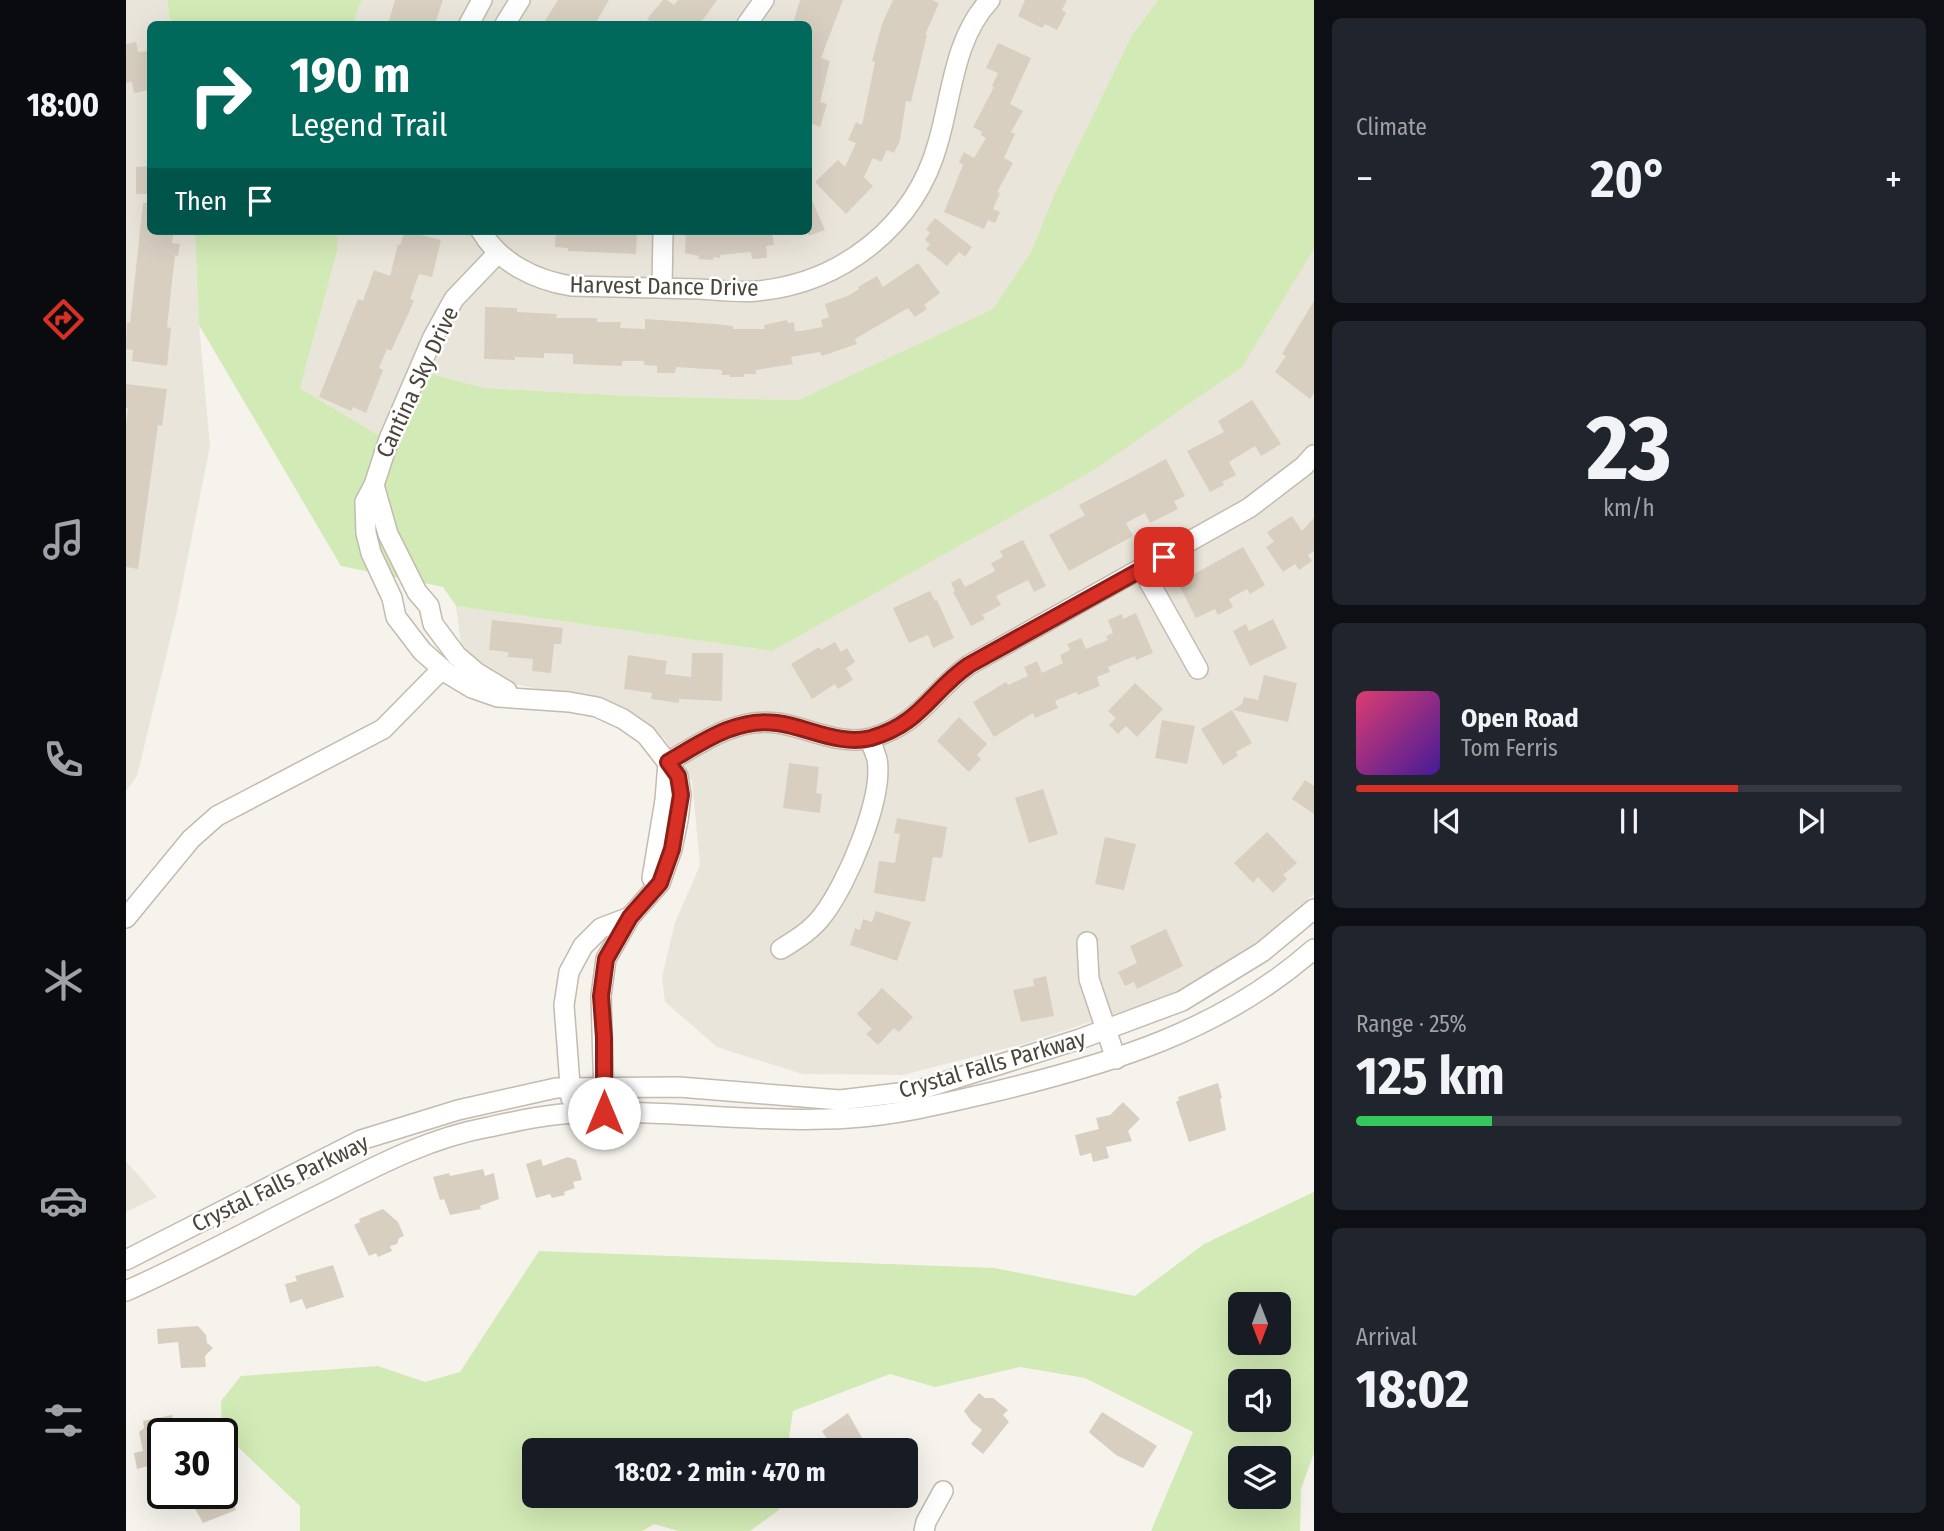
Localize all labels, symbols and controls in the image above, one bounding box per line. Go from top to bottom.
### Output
text: 190 m [290,46,410,105]
icon: right [175,49,266,140]
text: 18:00 [27,86,99,124]
text: Legend Trail [290,106,447,144]
text: Climate [1356,113,1427,141]
text: 20° [1591,148,1667,211]
text: − [1356,156,1373,202]
text: + [1885,156,1902,202]
icon: arrive [241,182,279,220]
text: Then [175,186,227,217]
street label: Harvest Dance Drive [569,270,759,302]
icon: directions [39,295,88,344]
street label: Cantina Sky Drive [370,302,464,462]
text: 23 [1586,394,1672,503]
text: km/h [1603,494,1655,522]
icon: music [39,515,88,564]
pin [1134,527,1194,587]
icon: arrive [1145,538,1183,576]
text: Open Road [1461,703,1579,734]
text: Tom Ferris [1461,734,1558,762]
icon: phone [39,735,88,784]
icon: previous [1428,802,1466,840]
icon: pause [1610,802,1648,840]
icon: next [1792,802,1830,840]
icon: climate [39,956,88,1005]
text: Range · 25% [1356,1010,1467,1038]
street label: Crystal Falls Parkway [895,1024,1089,1104]
text: 125 km [1356,1045,1505,1108]
position arrow [567,1076,641,1150]
street label: Crystal Falls Parkway [187,1128,374,1238]
icon: car [39,1176,88,1225]
north arrow [1228,1292,1292,1354]
map controls [1228,1292,1291,1509]
text: Arrival [1356,1323,1417,1351]
text: 18:02 [1356,1358,1469,1421]
button: sound [1228,1369,1291,1432]
icon: filters [39,1396,88,1445]
speed limit sign: 30 [147,1418,238,1509]
button: layers [1228,1446,1291,1509]
text: 18:02 · 2 min · 470 m [615,1457,825,1488]

